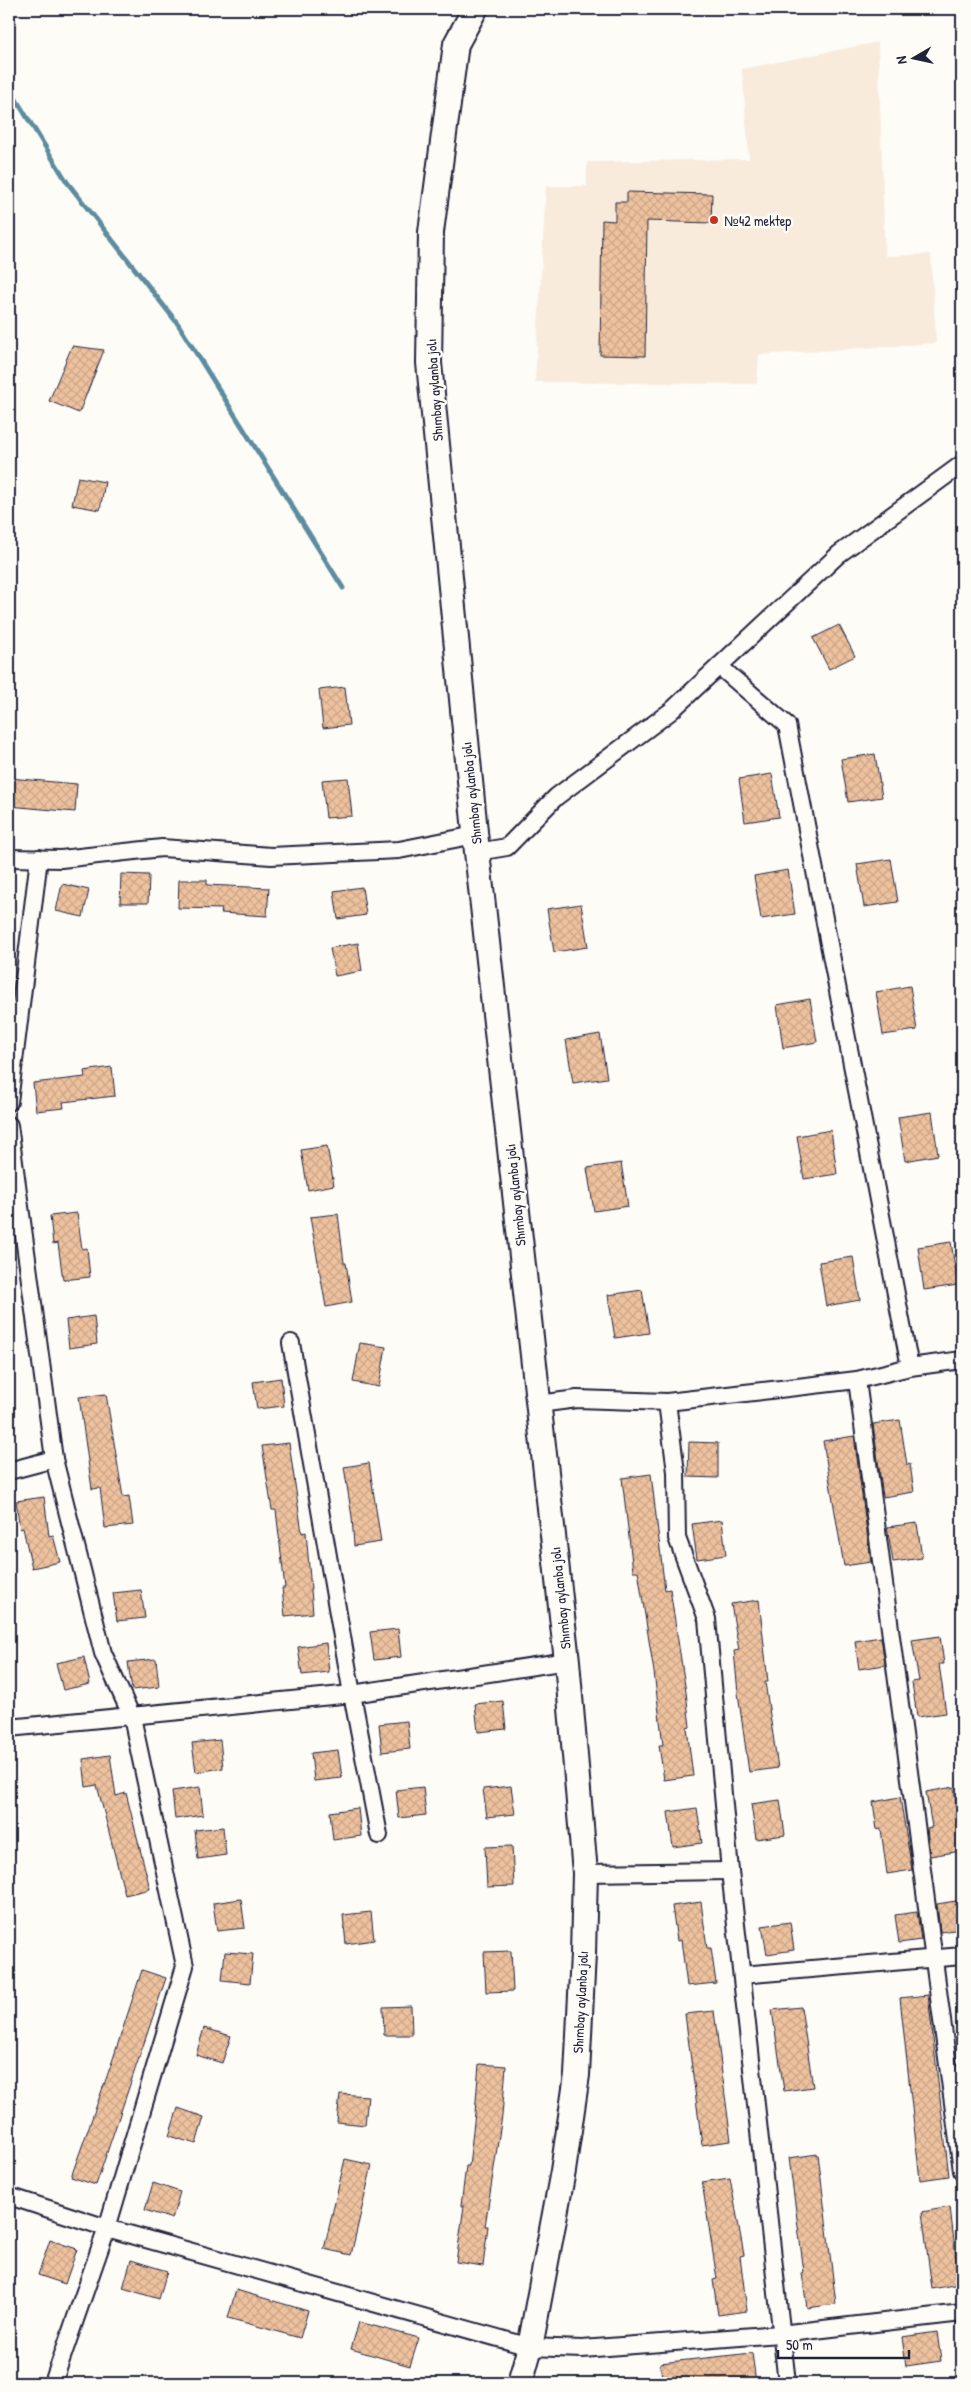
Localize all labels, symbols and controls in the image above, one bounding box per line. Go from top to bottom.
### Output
north arrow [888,32,938,82]
text: N [891,54,911,65]
place label: №42 mektep [724,211,791,231]
marker: №42 mektep [708,214,720,226]
street label: Shımbay aylanba jolı [421,338,448,442]
street label: Shımbay aylanba jolı [456,741,487,845]
street label: Shımbay aylanba jolı [500,1143,531,1247]
street label: Shımbay aylanba jolı [545,1546,576,1650]
street label: Shımbay aylanba jolı [568,1950,593,2054]
scale bar [778,2327,910,2359]
text: 50 m [786,2334,813,2355]

